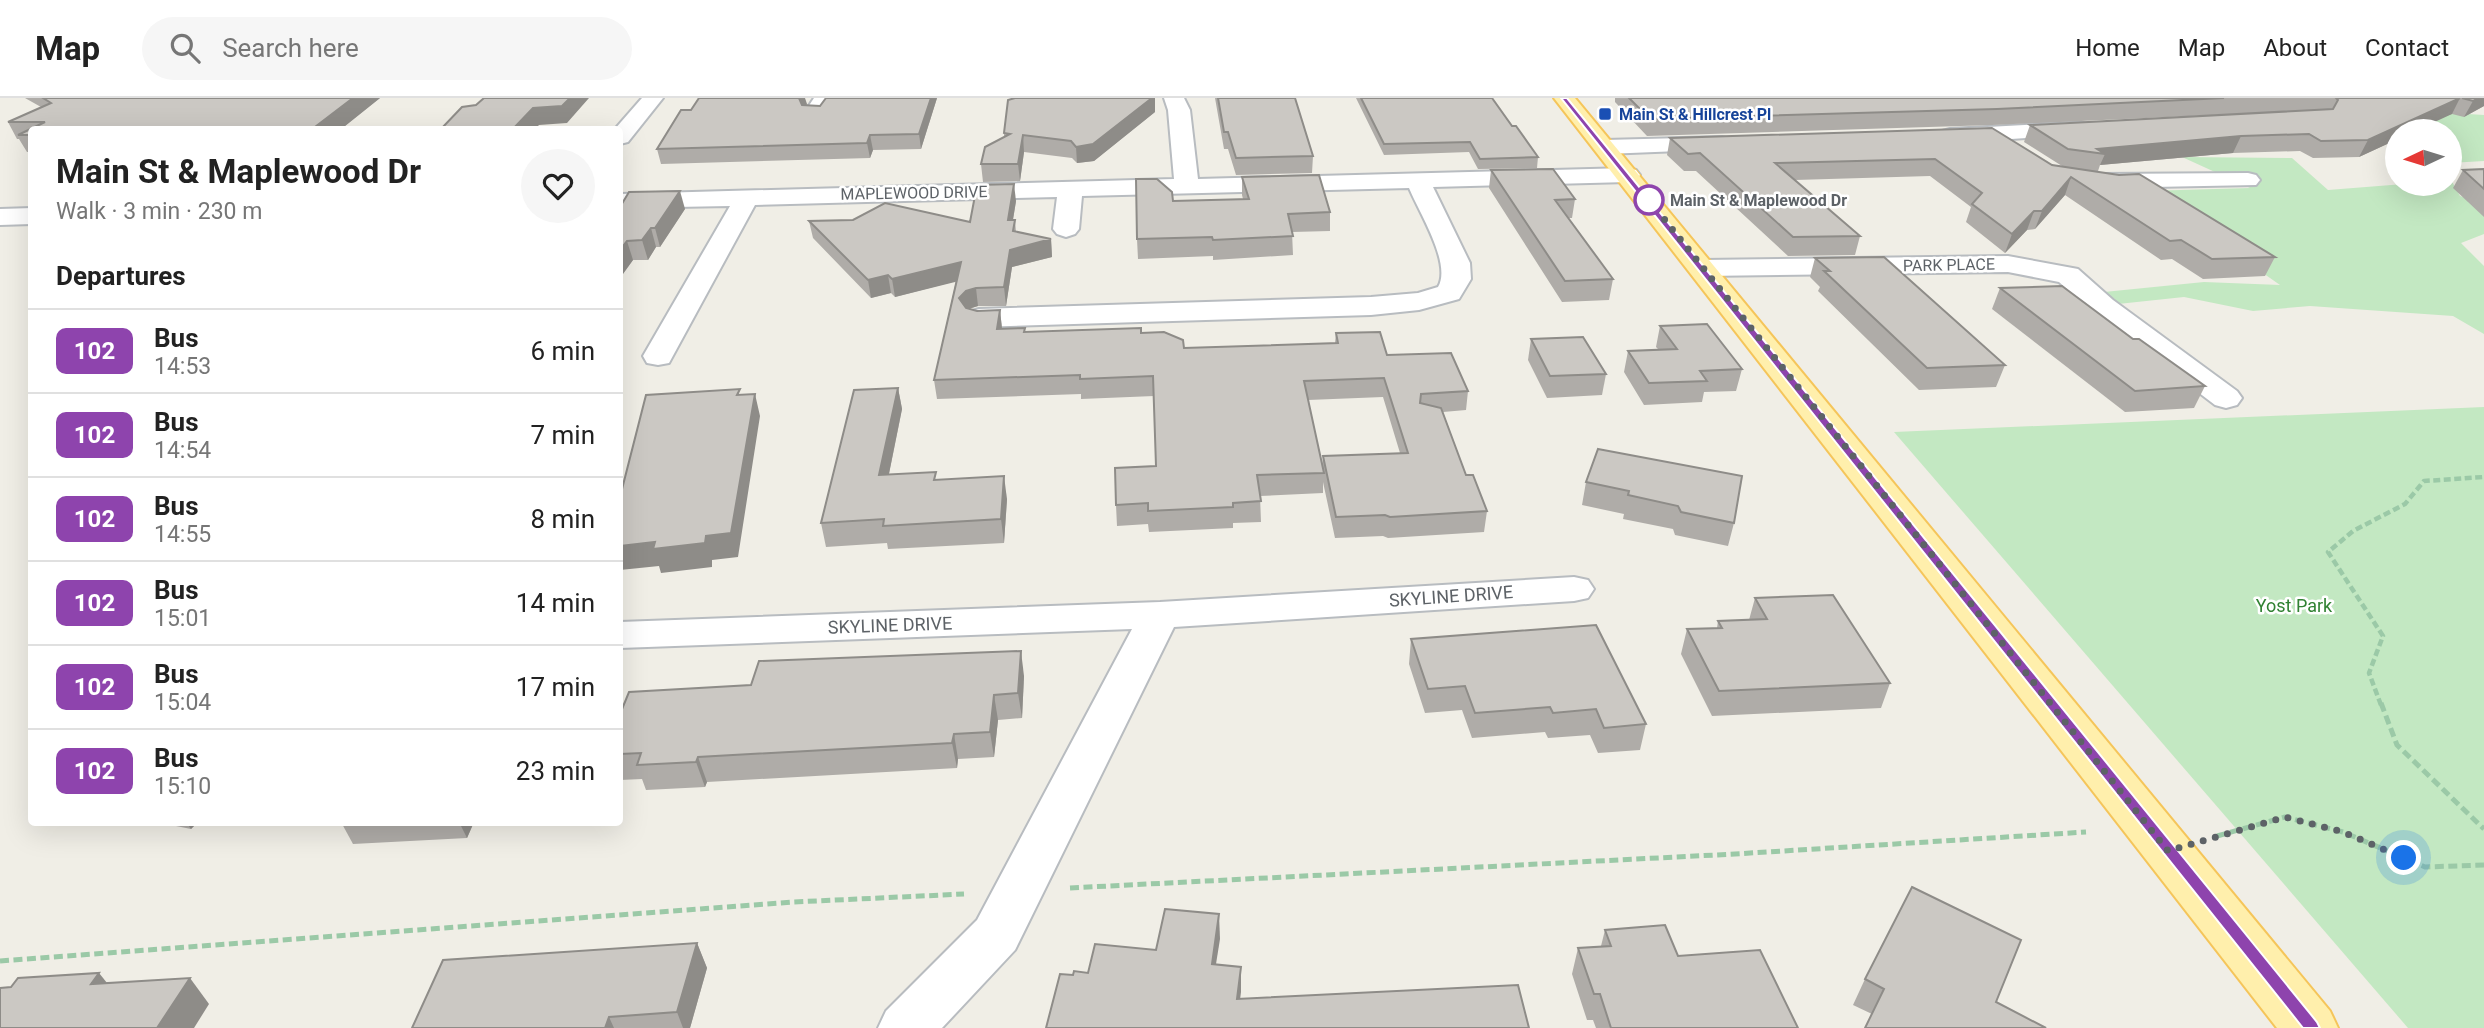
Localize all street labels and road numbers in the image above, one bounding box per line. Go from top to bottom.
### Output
street label: MAPLEWOOD DRIVE [840,182,988,204]
street label: PARK PLACE [1903,255,1995,275]
street label: SKYLINE DRIVE [1388,581,1514,611]
street label: SKYLINE DRIVE [827,612,953,638]

